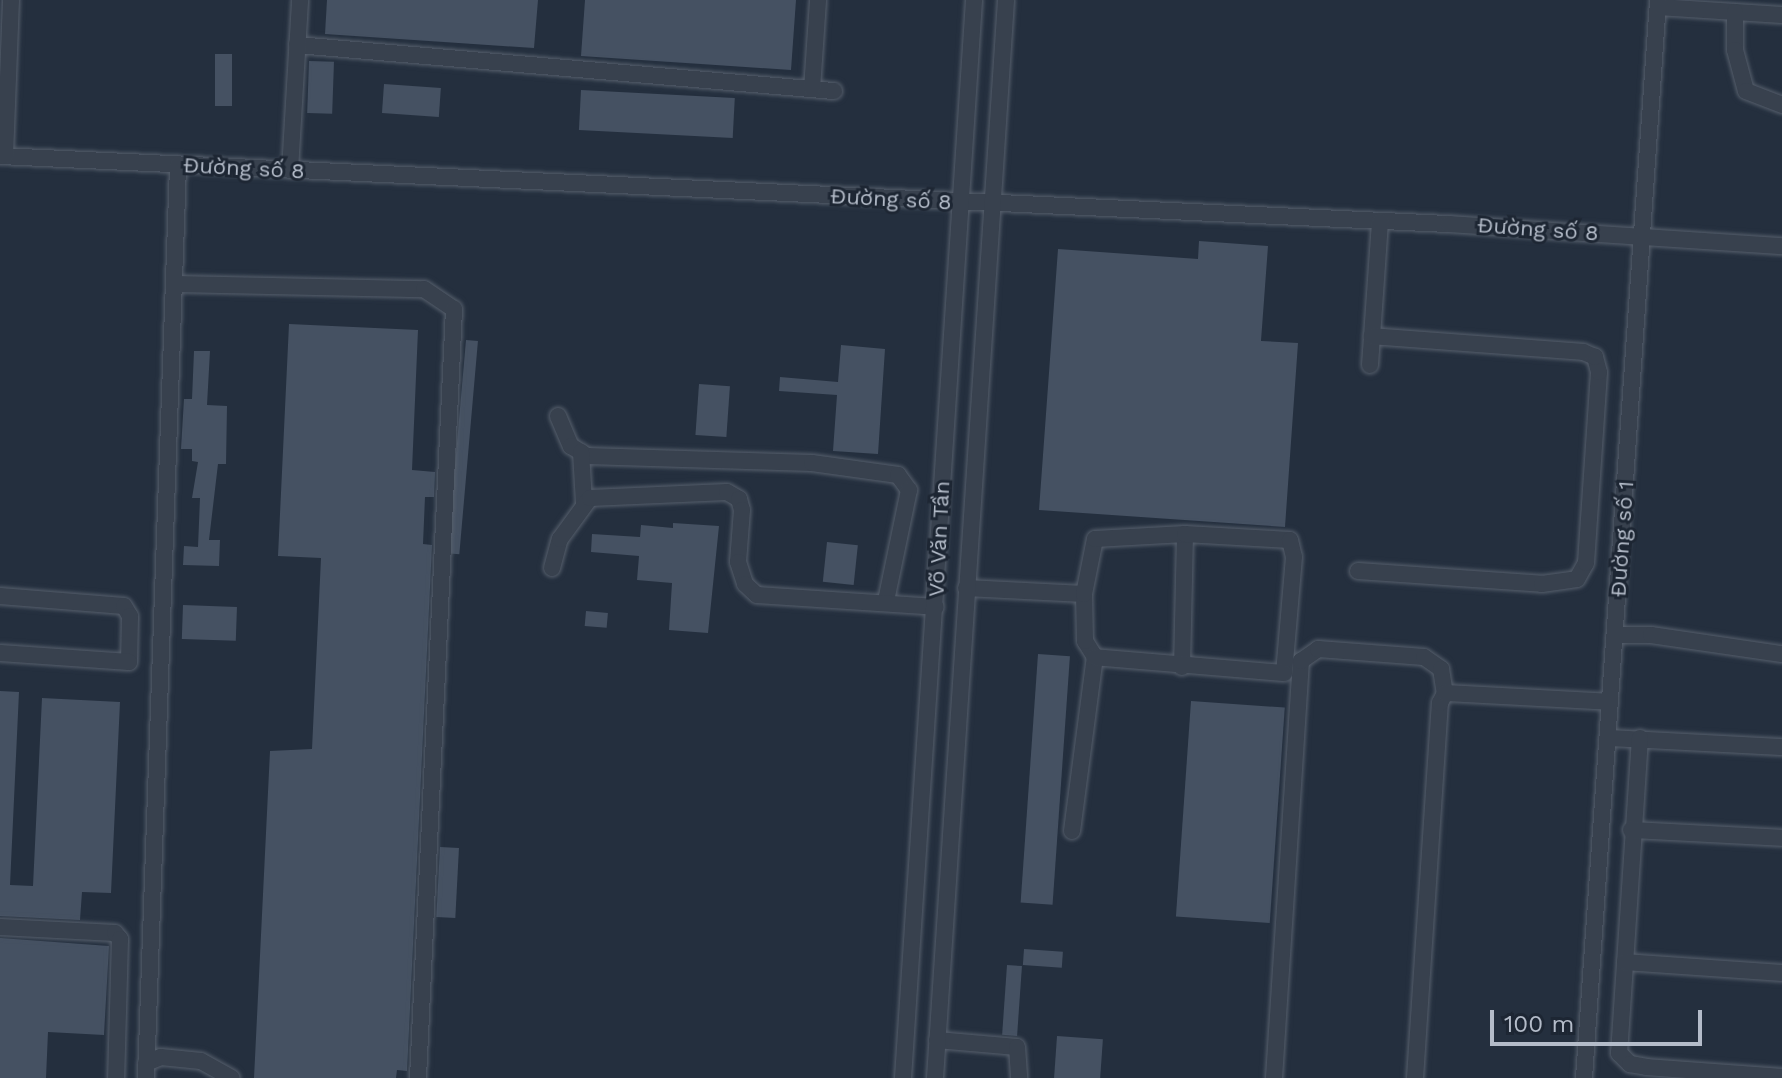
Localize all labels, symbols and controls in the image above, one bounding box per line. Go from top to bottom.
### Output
street label: Đường số 8 [183,152,305,184]
street label: Đường số 8 [830,183,952,215]
street label: Đường số 8 [1476,212,1600,246]
street label: Võ Văn Tần [923,480,955,598]
street label: Đường số 1 [1605,480,1639,598]
scale bar [1494,994,1706,1044]
text: 100 m [1504,1010,1574,1038]

